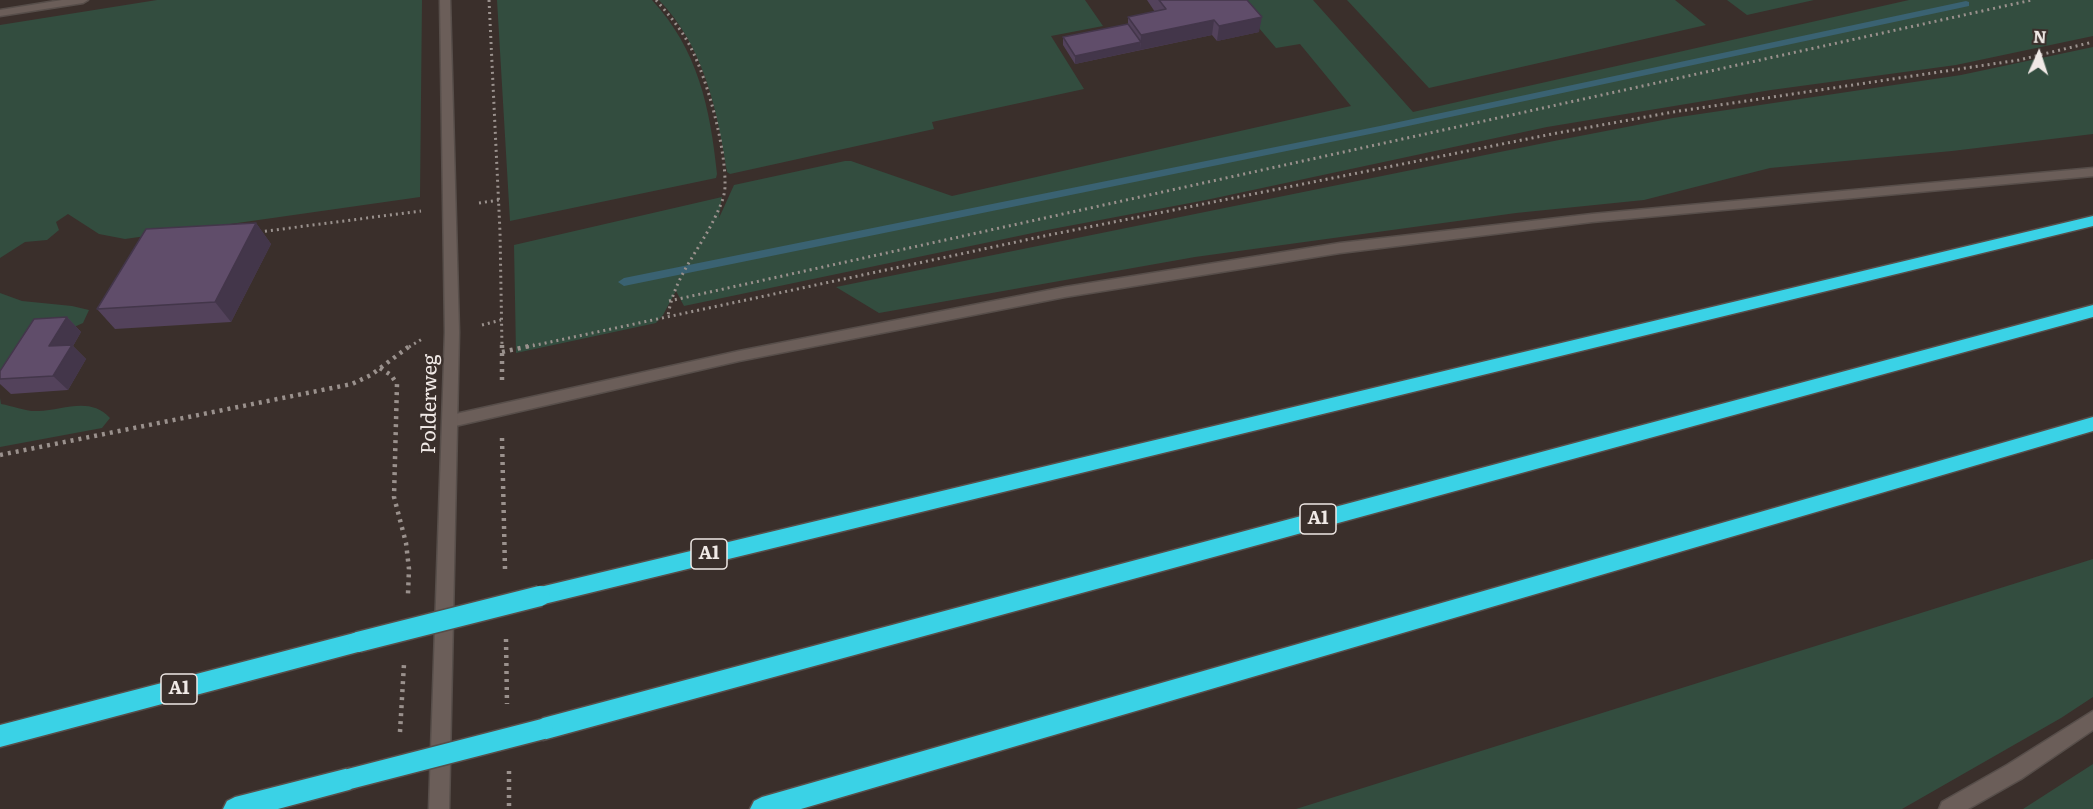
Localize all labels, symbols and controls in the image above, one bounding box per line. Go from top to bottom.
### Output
north arrow [2009,24,2069,84]
text: N [2033,24,2047,48]
street label: Polderweg [417,354,443,454]
road number: A1 [1300,504,1336,534]
road number: A1 [691,539,727,569]
road number: A1 [161,674,197,704]

